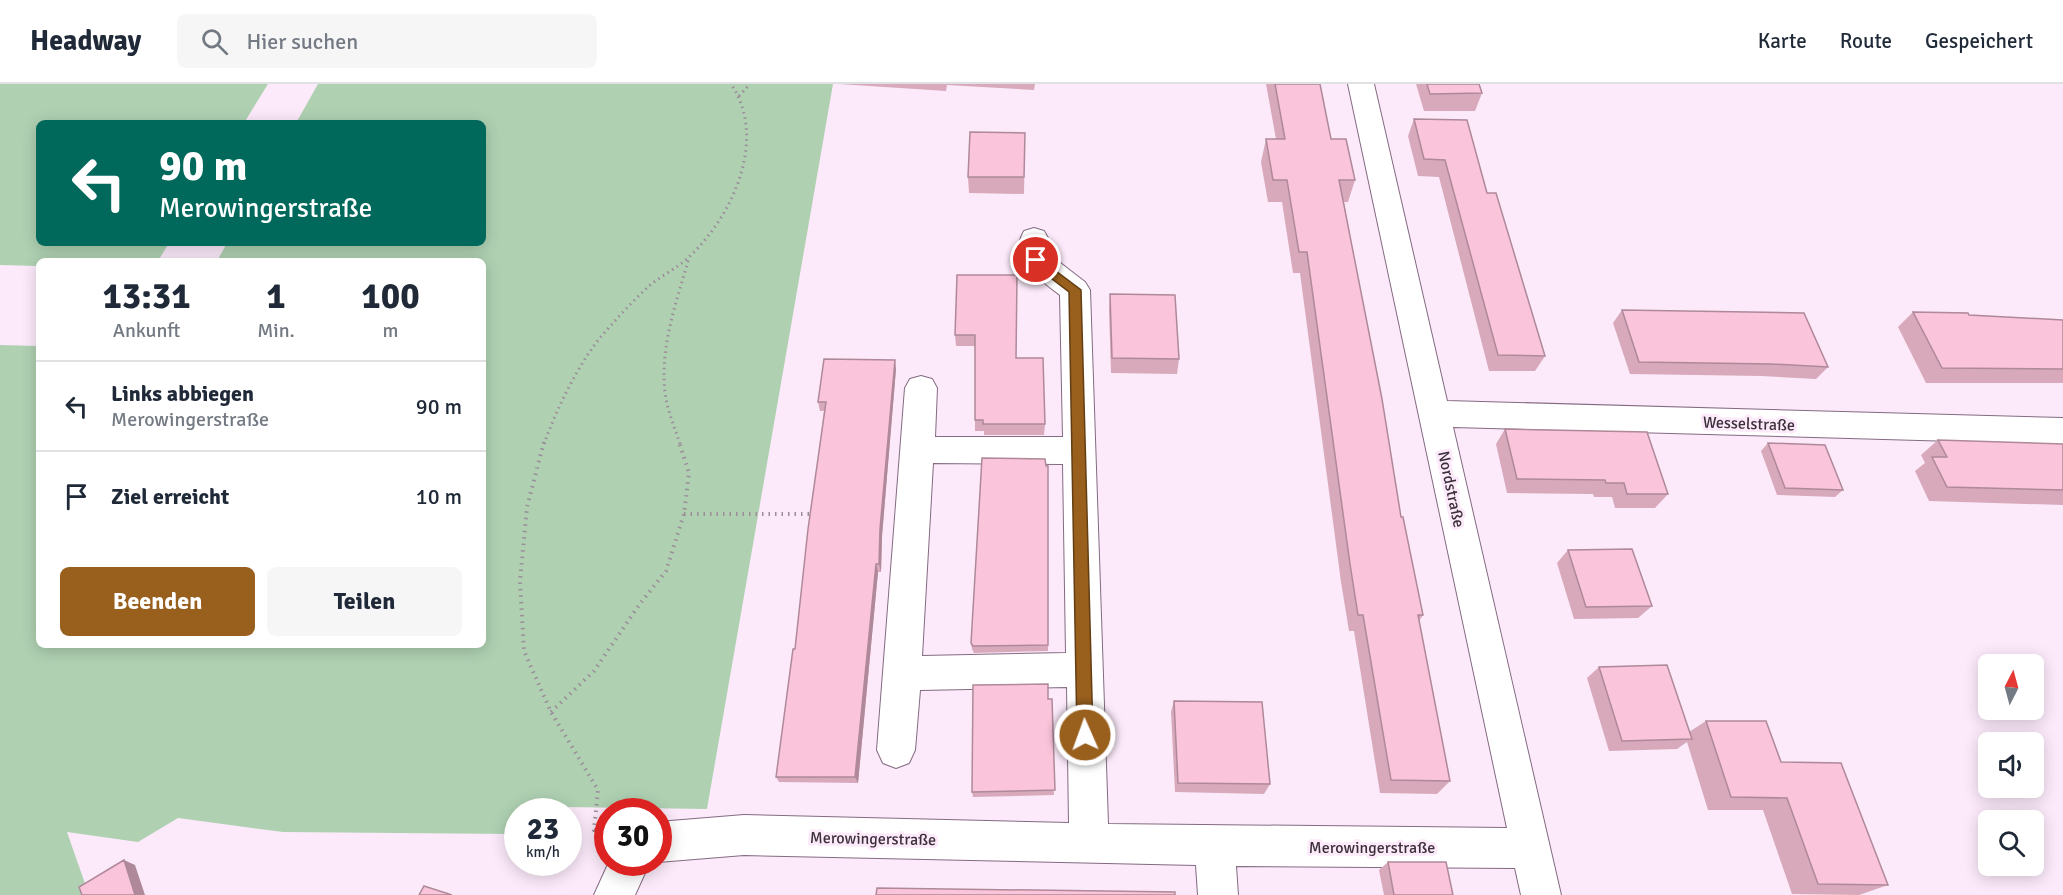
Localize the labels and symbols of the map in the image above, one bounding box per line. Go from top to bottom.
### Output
pin [1010,234,1061,285]
street label: Wesselstraße [1703,412,1795,436]
street label: Nordstraße [1433,449,1469,529]
north arrow [1978,654,2044,720]
position arrow [1053,703,1117,767]
speed limit sign: 30 [594,798,672,876]
street label: Merowingerstraße [810,828,936,850]
street label: Merowingerstraße [1309,838,1435,858]

